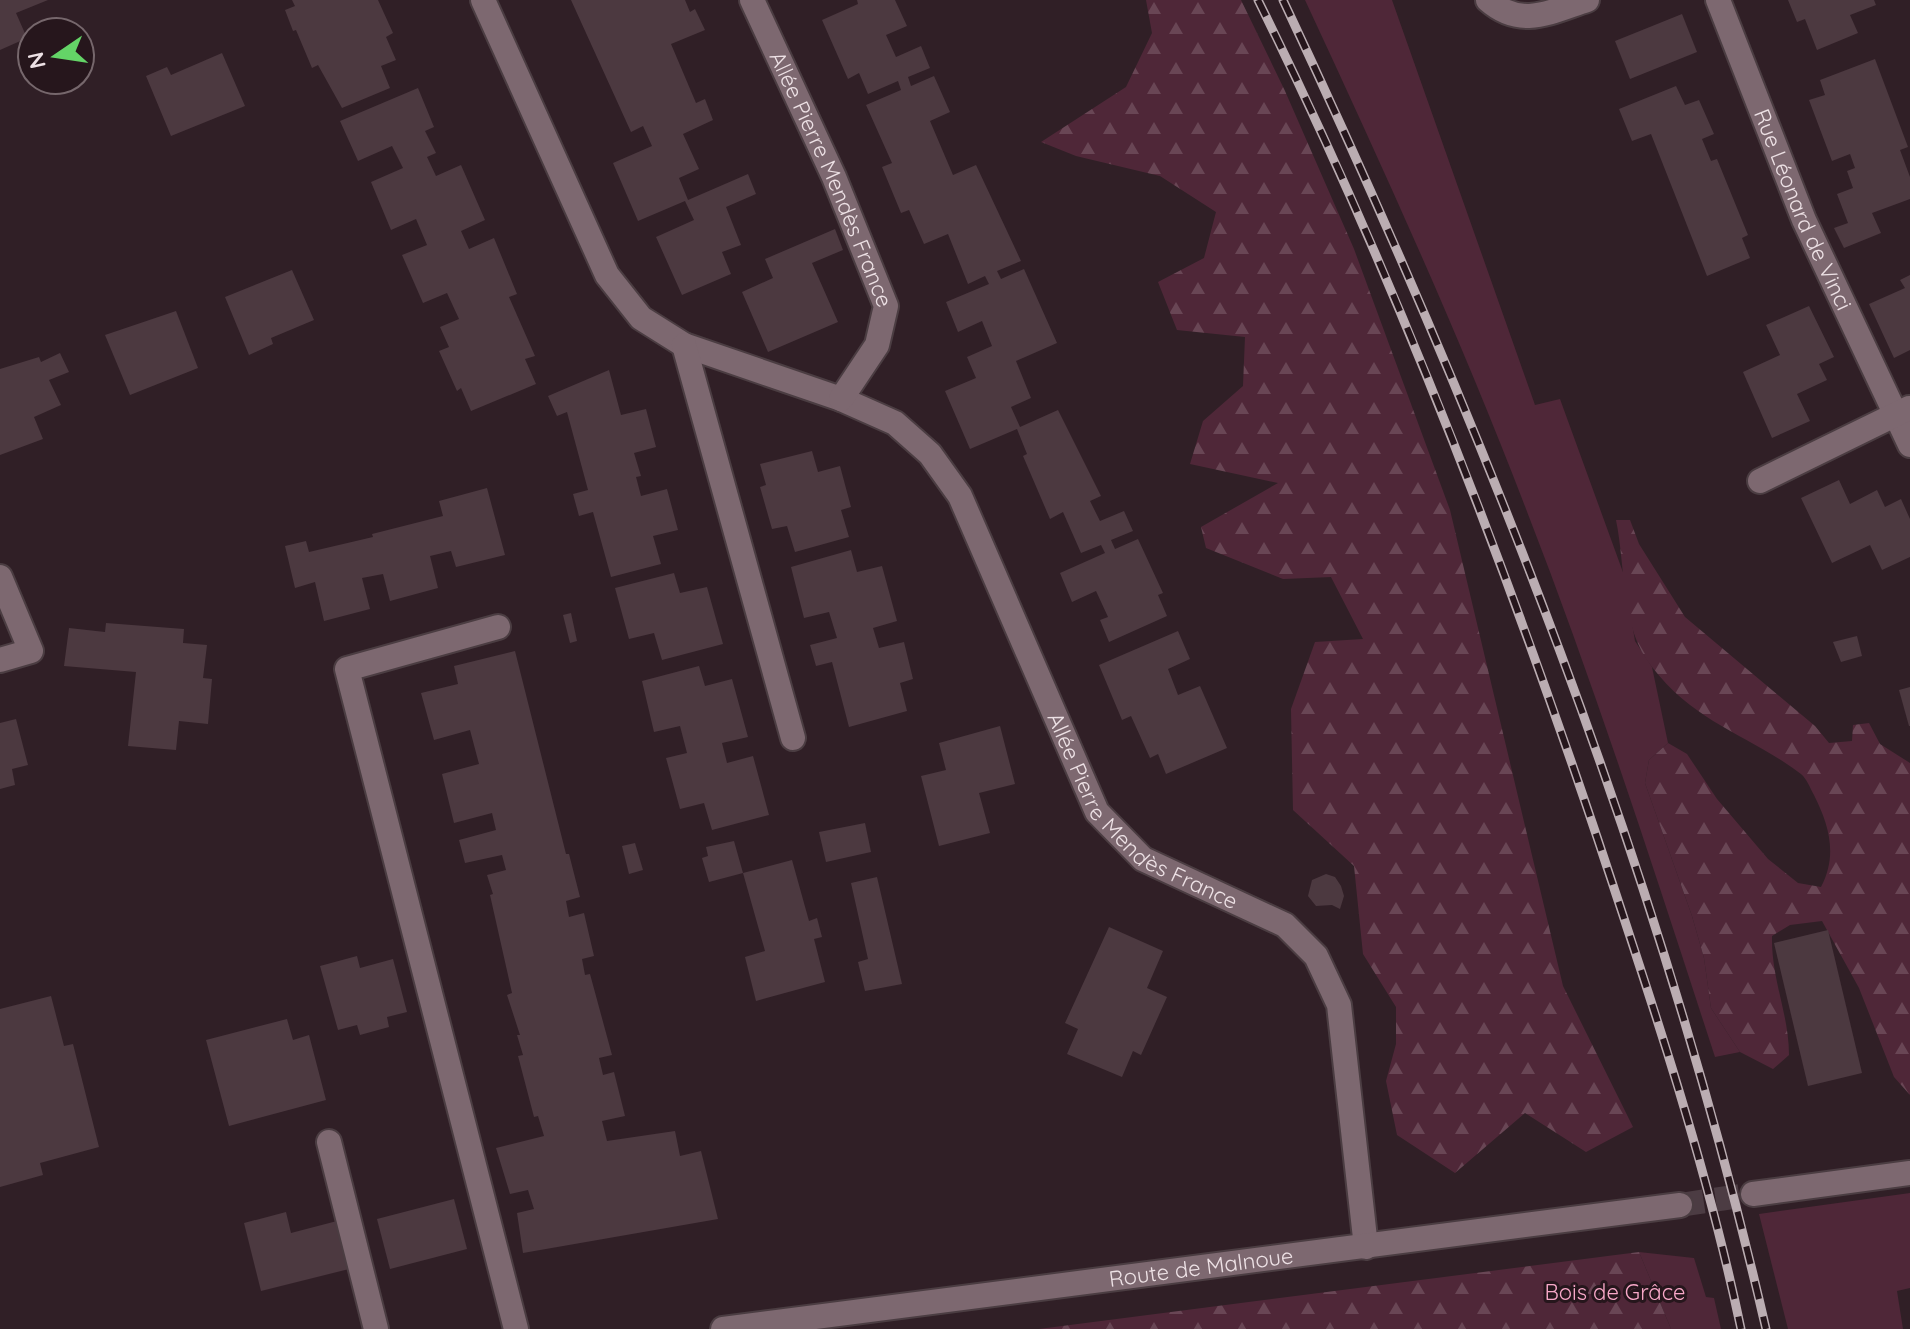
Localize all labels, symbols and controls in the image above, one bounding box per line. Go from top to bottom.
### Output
north arrow [16,16,96,96]
street label: Allée Pierre Mendès France [764,47,899,311]
text: N [21,49,52,72]
street label: Rue Léonard de Vinci [1748,105,1858,315]
street label: Allée Pierre Mendès France [1042,708,1242,915]
street label: Route de Malnoue [1107,1241,1295,1293]
park label: Bois de Grâce [1544,1278,1686,1306]

